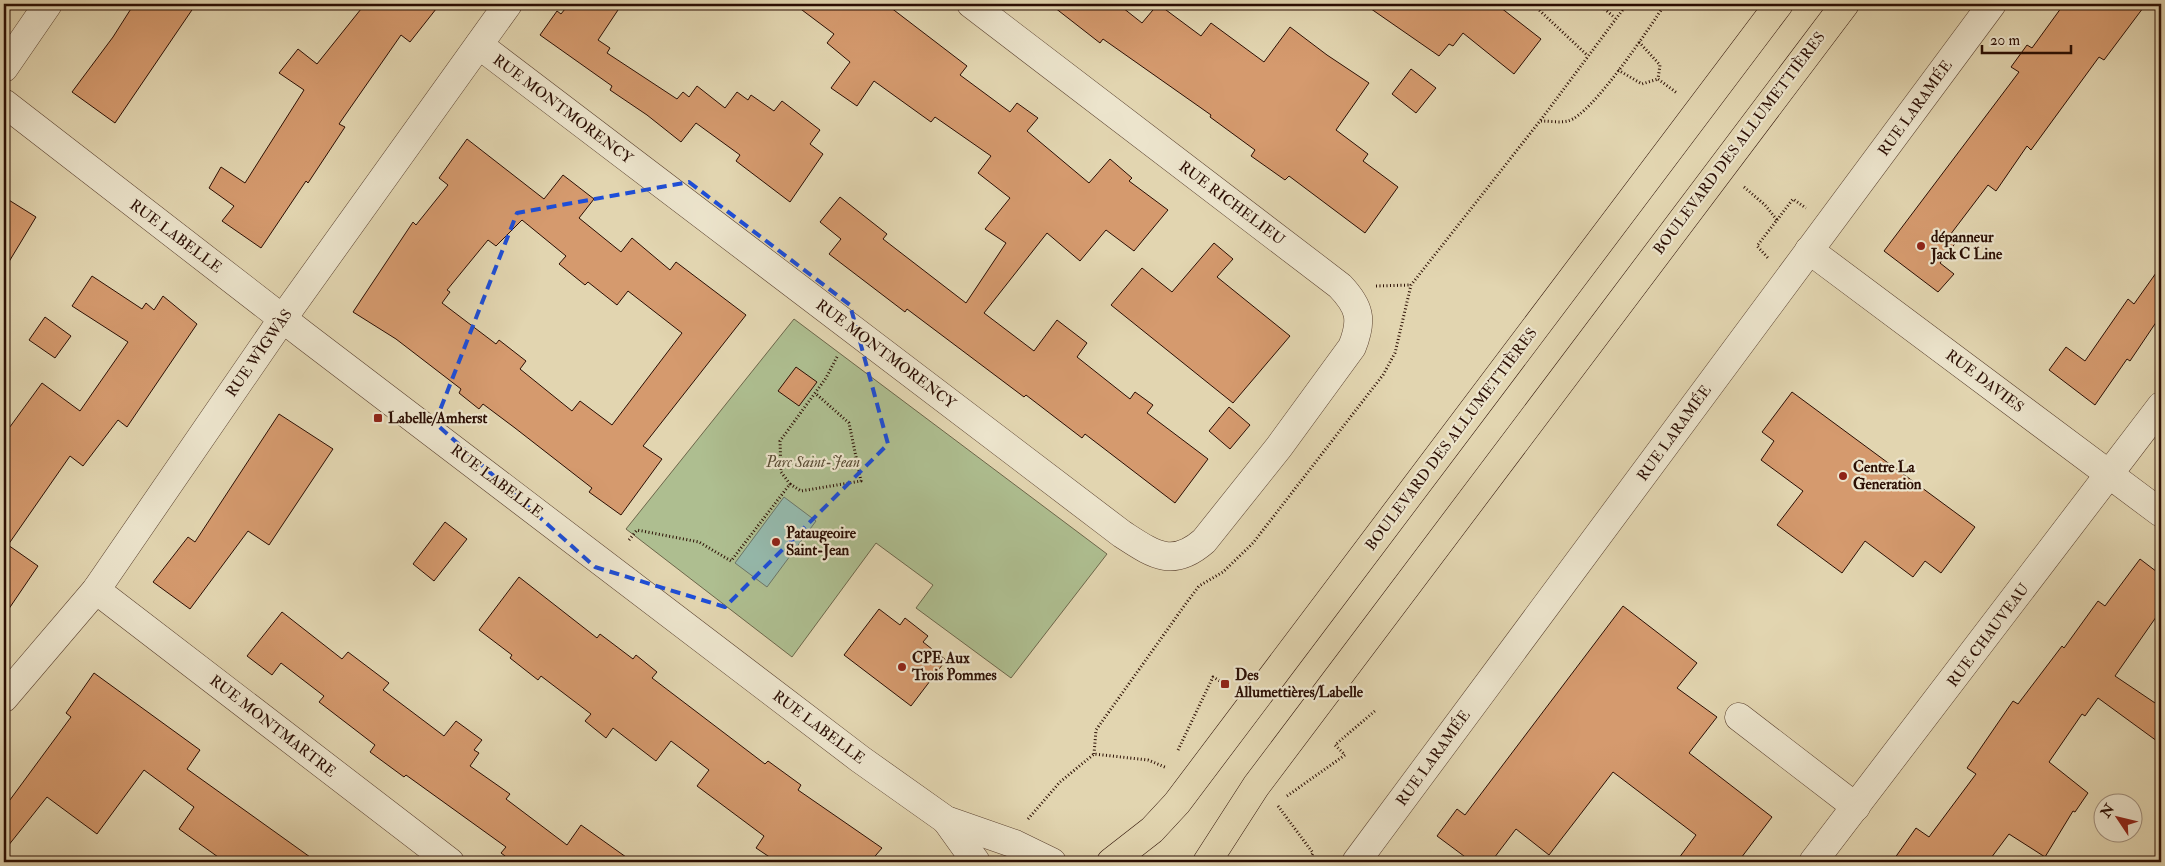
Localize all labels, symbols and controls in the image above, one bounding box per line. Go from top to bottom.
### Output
scale bar [1982,22,2071,54]
street label: BOULEVARD DES ALLUMETTIÈRES [1649,28,1829,258]
text: 20 m [1990,31,2020,50]
street label: RUE MONTMORENCY [489,51,637,169]
street label: RUE LARAMÉE [1873,55,1957,160]
street label: RUE RICHELIEU [1175,157,1289,250]
street label: RUE LABELLE [126,196,226,277]
place label: dépanneur Jack C Line [1930,228,2003,265]
marker: dépanneur Jack C Line [1915,240,1927,252]
street label: RUE MONTMORENCY [812,296,960,414]
street label: RUE WÌGWÀS [221,305,297,401]
street label: BOULEVARD DES ALLUMETTIÈRES [1361,324,1541,554]
street label: RUE DAVIES [1942,346,2028,417]
street label: RUE LARAMÉE [1632,380,1716,485]
place label: Labelle/Amherst [388,409,487,428]
marker: Labelle/Amherst [372,412,384,424]
street label: RUE LABELLE [447,441,547,522]
park label: Parc Saint-Jean [765,453,860,472]
place label: Centre La Generation [1853,458,1922,494]
marker: Centre La Generation [1837,470,1849,482]
place label: Pataugeoire Saint-Jean [786,524,857,561]
marker: Pataugeoire Saint-Jean [770,536,782,548]
street label: RUE CHAUVEAU [1943,579,2034,691]
place label: CPE Aux Trois Pommes [911,649,997,685]
marker: CPE Aux Trois Pommes [896,661,908,673]
place label: Des Allumettières/Labelle [1234,666,1364,702]
street label: RUE MONTMARTRE [206,671,340,782]
marker: Des Allumettières/Labelle [1219,678,1231,690]
street label: RUE LABELLE [769,687,869,768]
street label: RUE LARAMÉE [1391,705,1475,810]
north arrow [2092,794,2142,844]
text: N [2097,800,2119,822]

